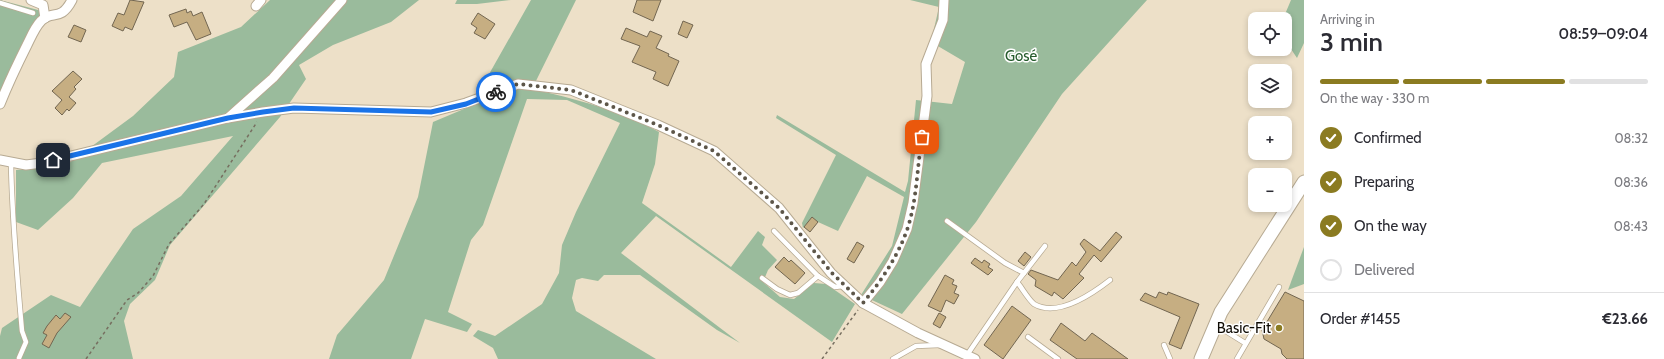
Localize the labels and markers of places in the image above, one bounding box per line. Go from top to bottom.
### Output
pin [905,120,939,154]
pin [36,143,70,177]
place label: Basic-Fit [1217,319,1271,337]
marker: Basic-Fit [1274,323,1284,333]

